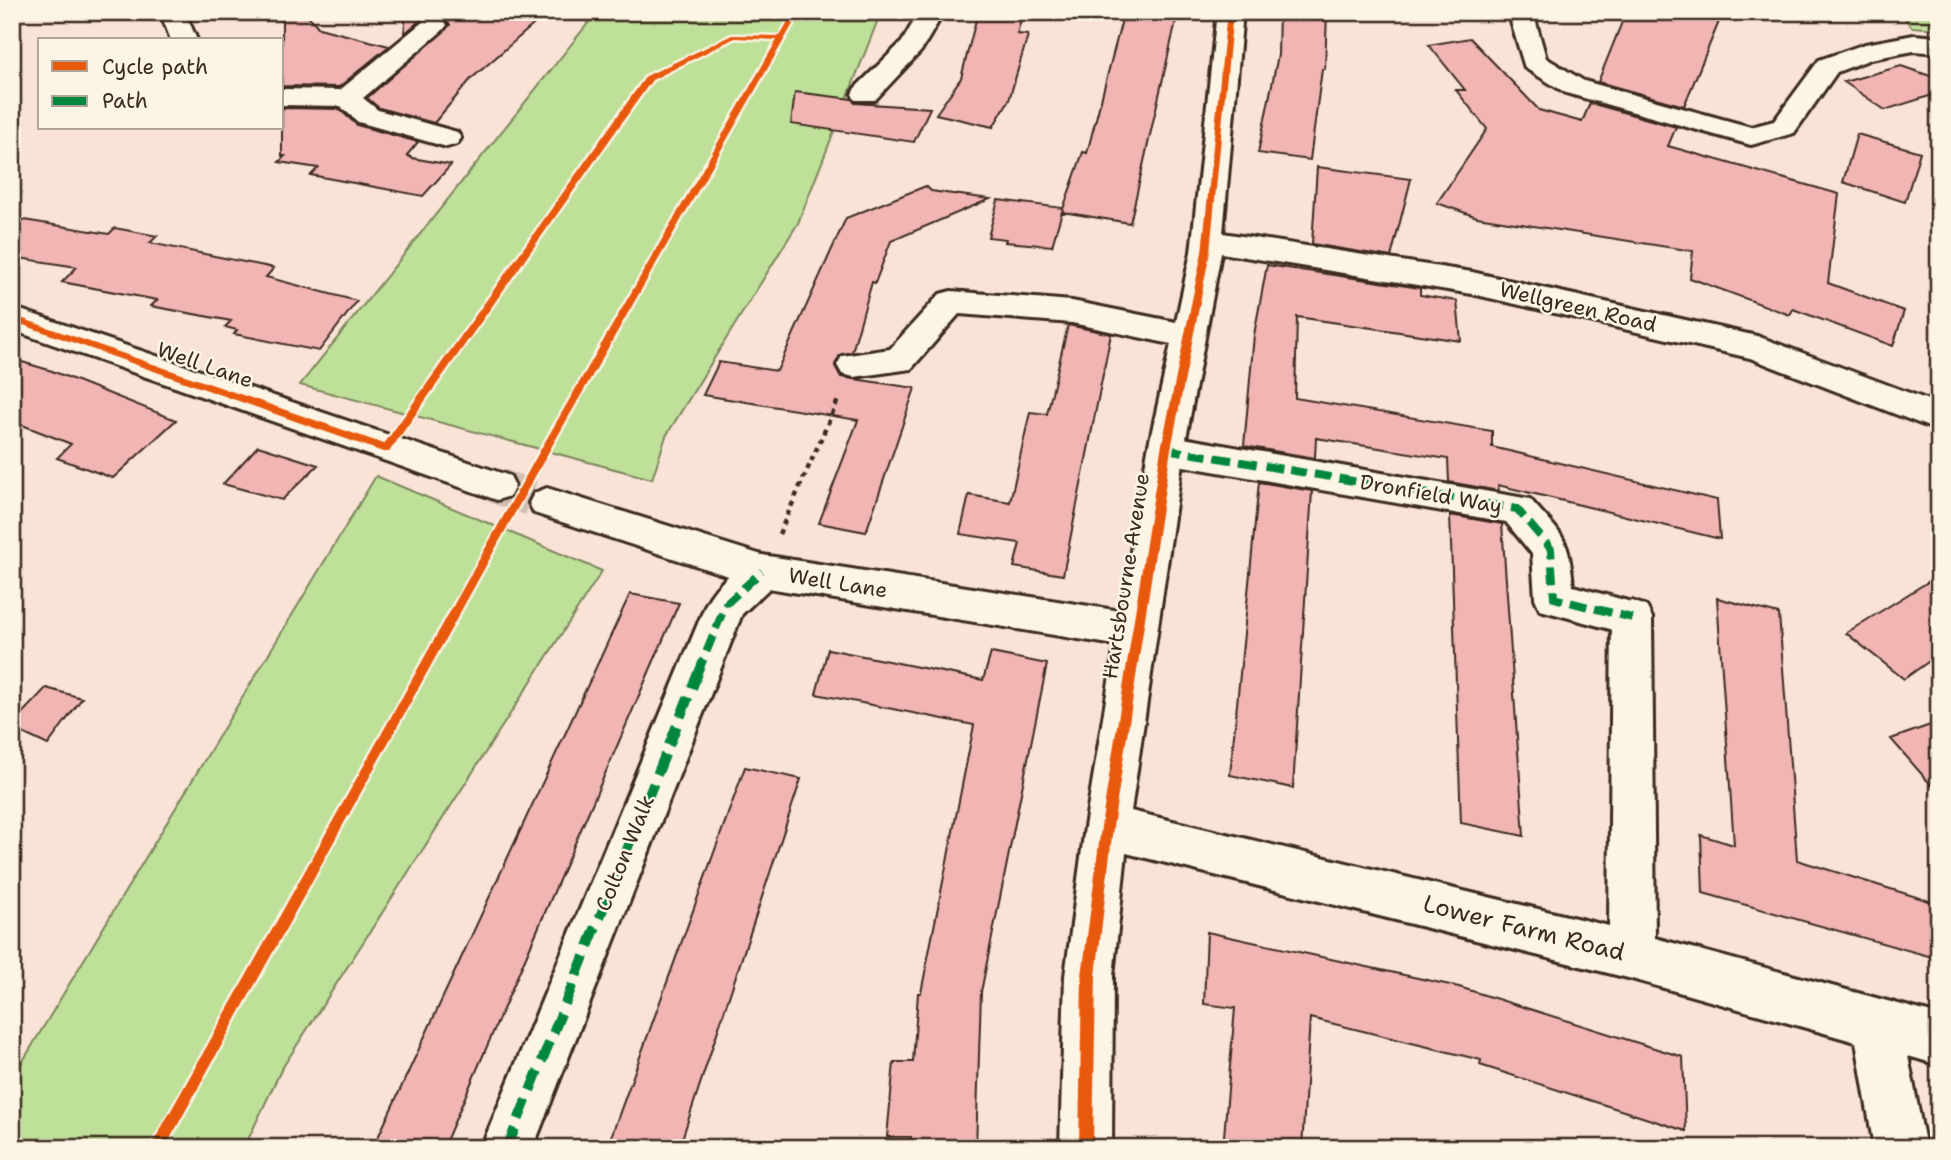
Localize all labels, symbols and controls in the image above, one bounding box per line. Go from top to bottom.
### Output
legend [38,38,284,130]
text: Cycle path [102,53,208,81]
text: Path [102,87,148,115]
street label: Wellgreen Road [1497,275,1659,339]
street label: Well Lane [153,336,257,394]
street label: Dronfield Way [1358,468,1504,520]
street label: Hartsbourne Avenue [1096,471,1156,681]
street label: Well Lane [787,561,889,605]
street label: Colton Walk [589,791,661,915]
street label: Lower Farm Road [1420,887,1628,969]

